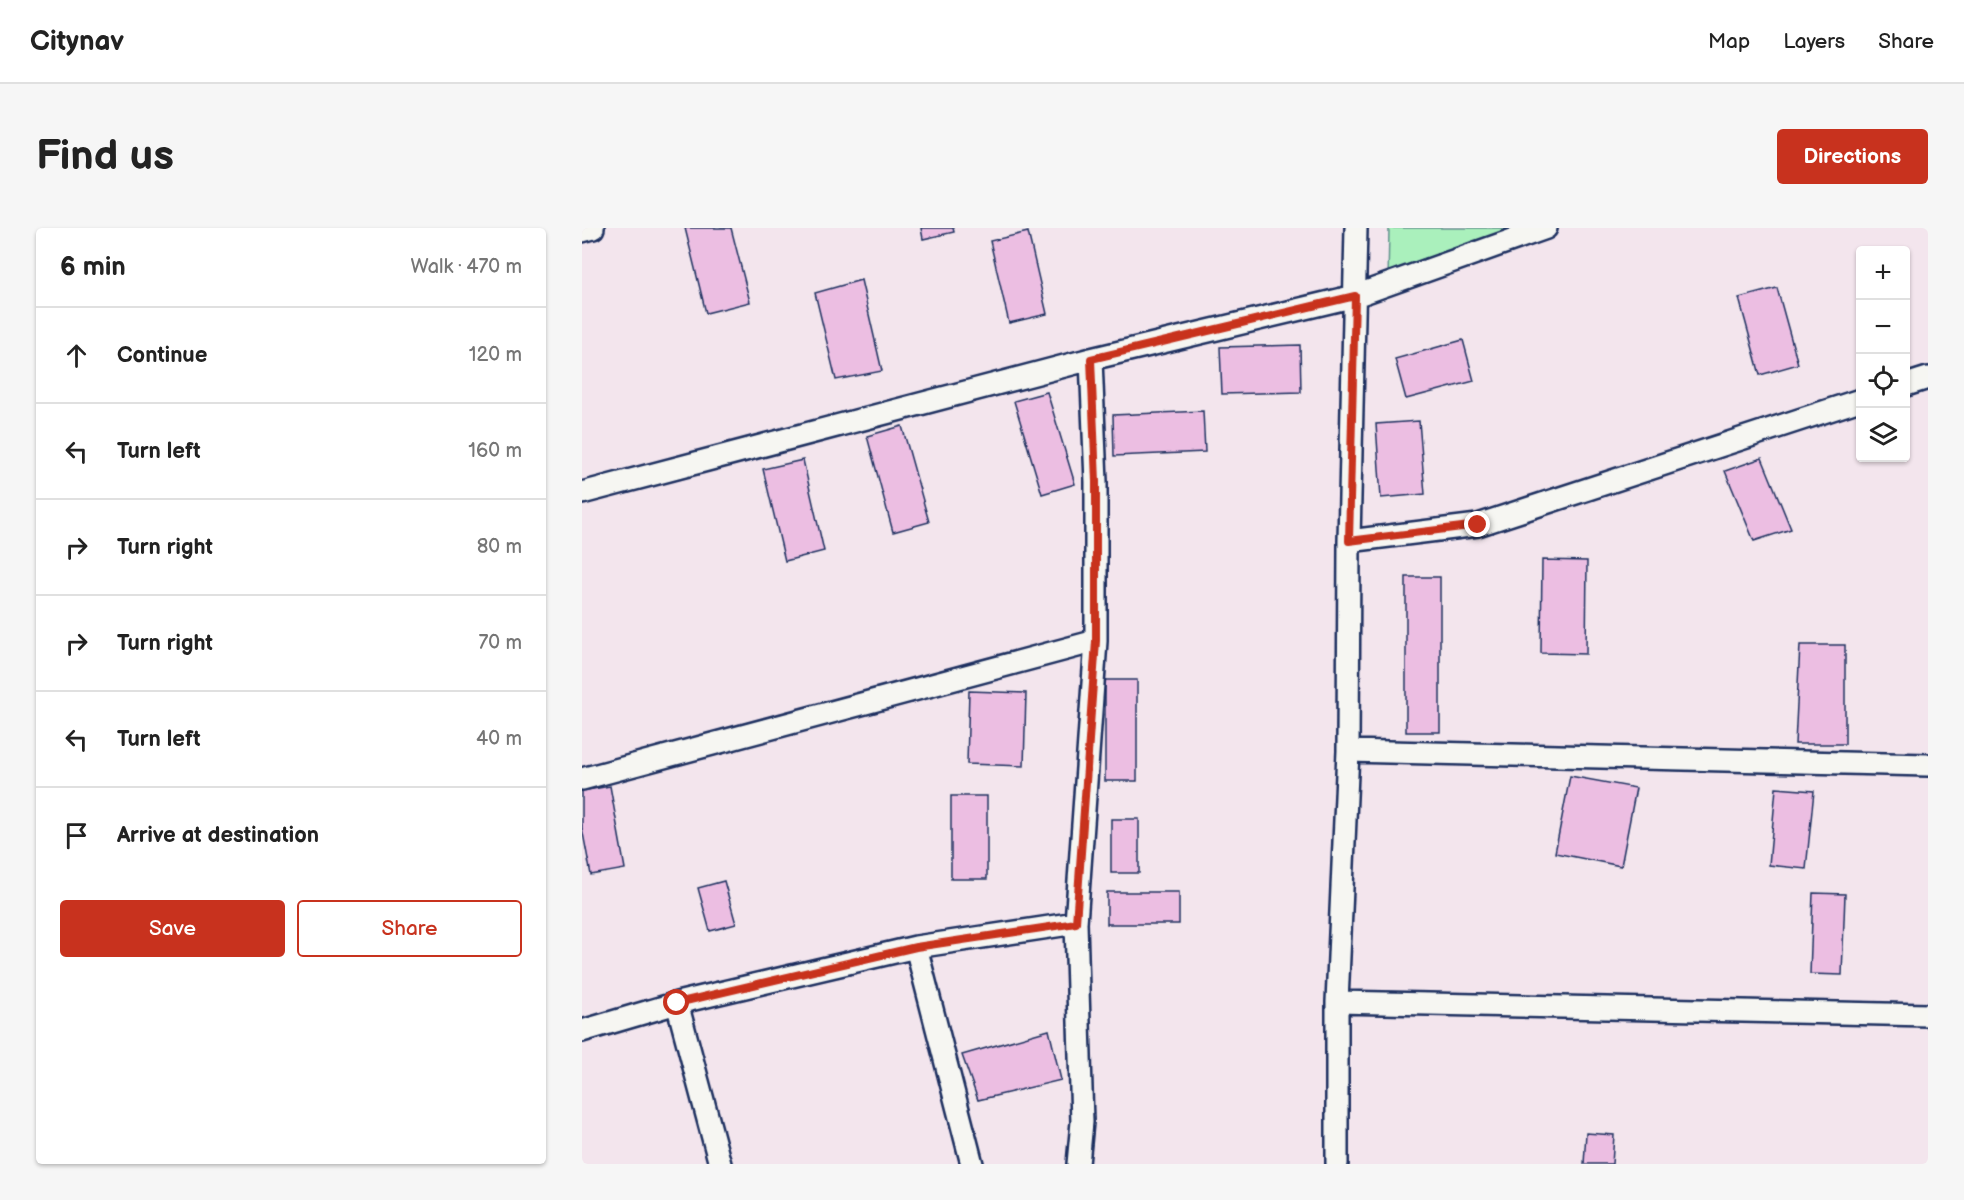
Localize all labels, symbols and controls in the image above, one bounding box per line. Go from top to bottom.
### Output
text: Citynav [30,25,124,58]
text: Map [1708,29,1750,54]
text: Layers [1783,29,1845,54]
text: Share [1878,29,1934,54]
button: Directions [1777,129,1928,184]
text: Find us [36,131,174,182]
map controls [1856,246,1910,462]
button: + [1856,246,1910,300]
text: 6 min [60,252,126,283]
text: Walk · 470 m [411,255,522,279]
button: − [1856,300,1910,354]
icon: ahead [60,339,93,372]
text: Continue [117,342,207,369]
text: 120 m [469,343,522,367]
button: locate [1856,354,1910,408]
button: layers [1856,408,1910,462]
icon: left [60,435,93,468]
text: Turn left [117,438,201,465]
text: 160 m [468,439,522,463]
route end [1464,511,1490,537]
icon: right [60,531,93,564]
text: Turn right [117,534,213,561]
text: 80 m [477,535,522,559]
icon: right [60,627,93,660]
text: Turn right [117,630,213,657]
text: 70 m [478,631,522,655]
icon: left [60,723,93,756]
text: Turn left [117,726,201,753]
text: 40 m [476,727,522,751]
icon: arrive [60,819,93,852]
text: Arrive at destination [117,822,319,849]
button: Save [60,900,285,957]
button: Share [297,900,522,957]
route start [663,989,689,1015]

